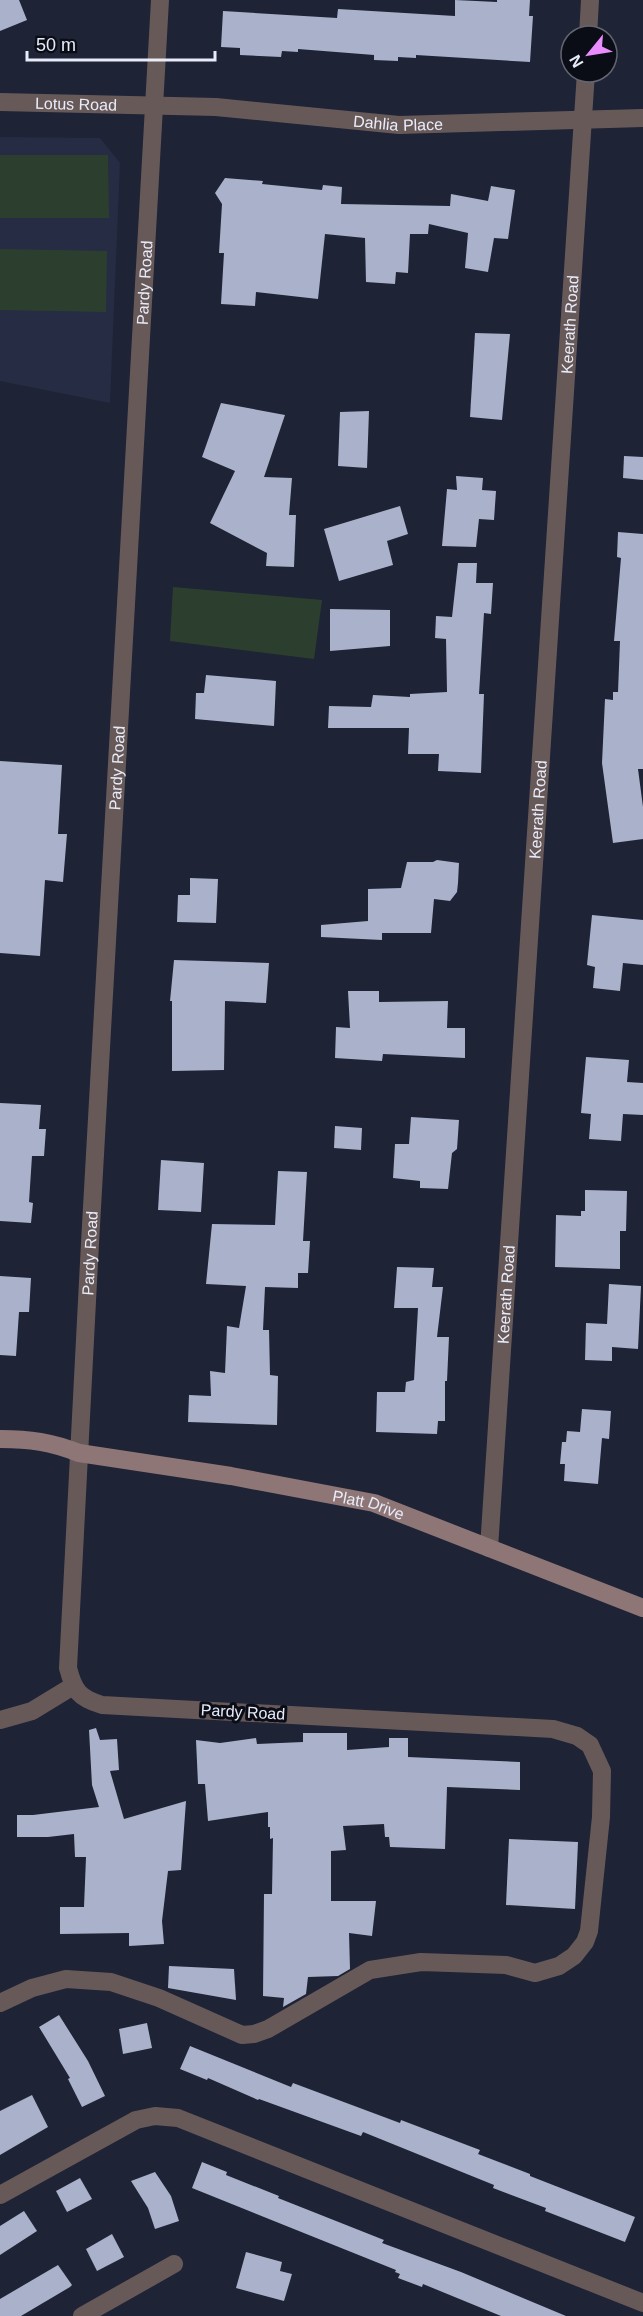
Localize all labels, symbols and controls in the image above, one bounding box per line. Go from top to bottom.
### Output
scale bar [27,24,214,62]
north arrow [559,24,619,84]
text: 50 m [36,35,76,55]
text: N [566,52,587,71]
street label: Lotus Road [35,94,117,113]
street label: Dahlia Place [352,112,443,134]
street label: Pardy Road [133,240,155,325]
street label: Keerath Road [558,275,581,374]
street label: Pardy Road [106,725,128,811]
street label: Keerath Road [526,760,549,859]
street label: Pardy Road [79,1210,100,1296]
street label: Keerath Road [494,1245,517,1344]
street label: Platt Drive [331,1487,407,1523]
street label: Pardy Road [200,1701,286,1723]

